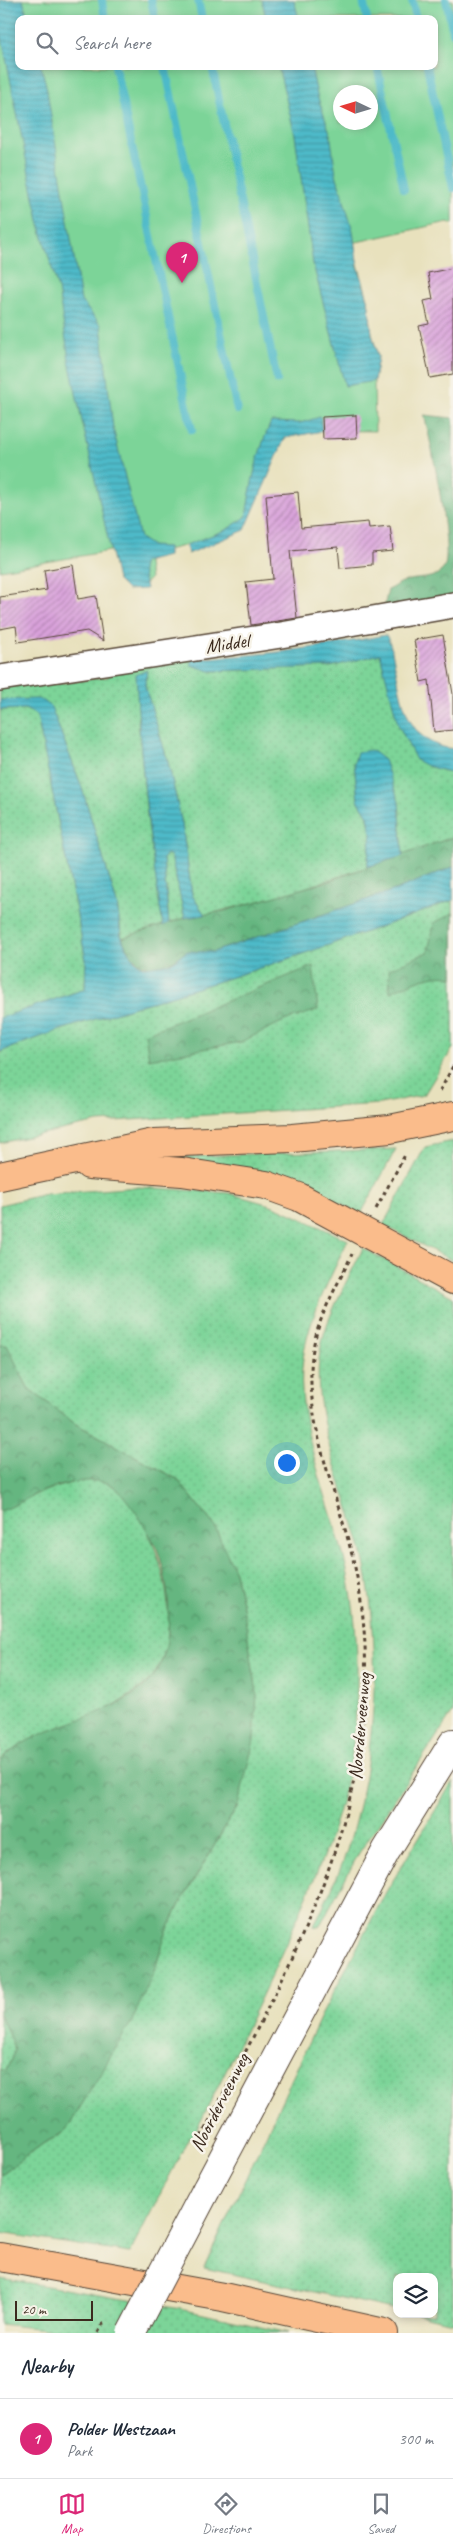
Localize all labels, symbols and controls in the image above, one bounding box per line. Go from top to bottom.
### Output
search box [15,15,438,70]
icon: search [33,29,61,57]
text: Search here [73,31,150,55]
north arrow [333,85,378,130]
pin: 1 [166,242,198,283]
street label: Middel [203,627,254,659]
your location [274,1450,300,1476]
street label: Noorderveenweg [342,1671,377,1781]
street label: Noorderveenweg [184,2048,255,2156]
map controls [393,2273,438,2318]
button: layers [393,2273,438,2318]
scale bar [15,2298,92,2321]
text: 20 m [22,2301,46,2318]
text: Nearby [20,2353,73,2379]
text: Polder Westzaan [67,2417,175,2441]
text: 1 [32,2429,40,2449]
text: 300 m [399,2429,433,2449]
text: Park [67,2441,92,2461]
tab: Map [58,2490,86,2537]
tab: Directions [202,2490,251,2537]
tab: Saved [367,2490,395,2537]

